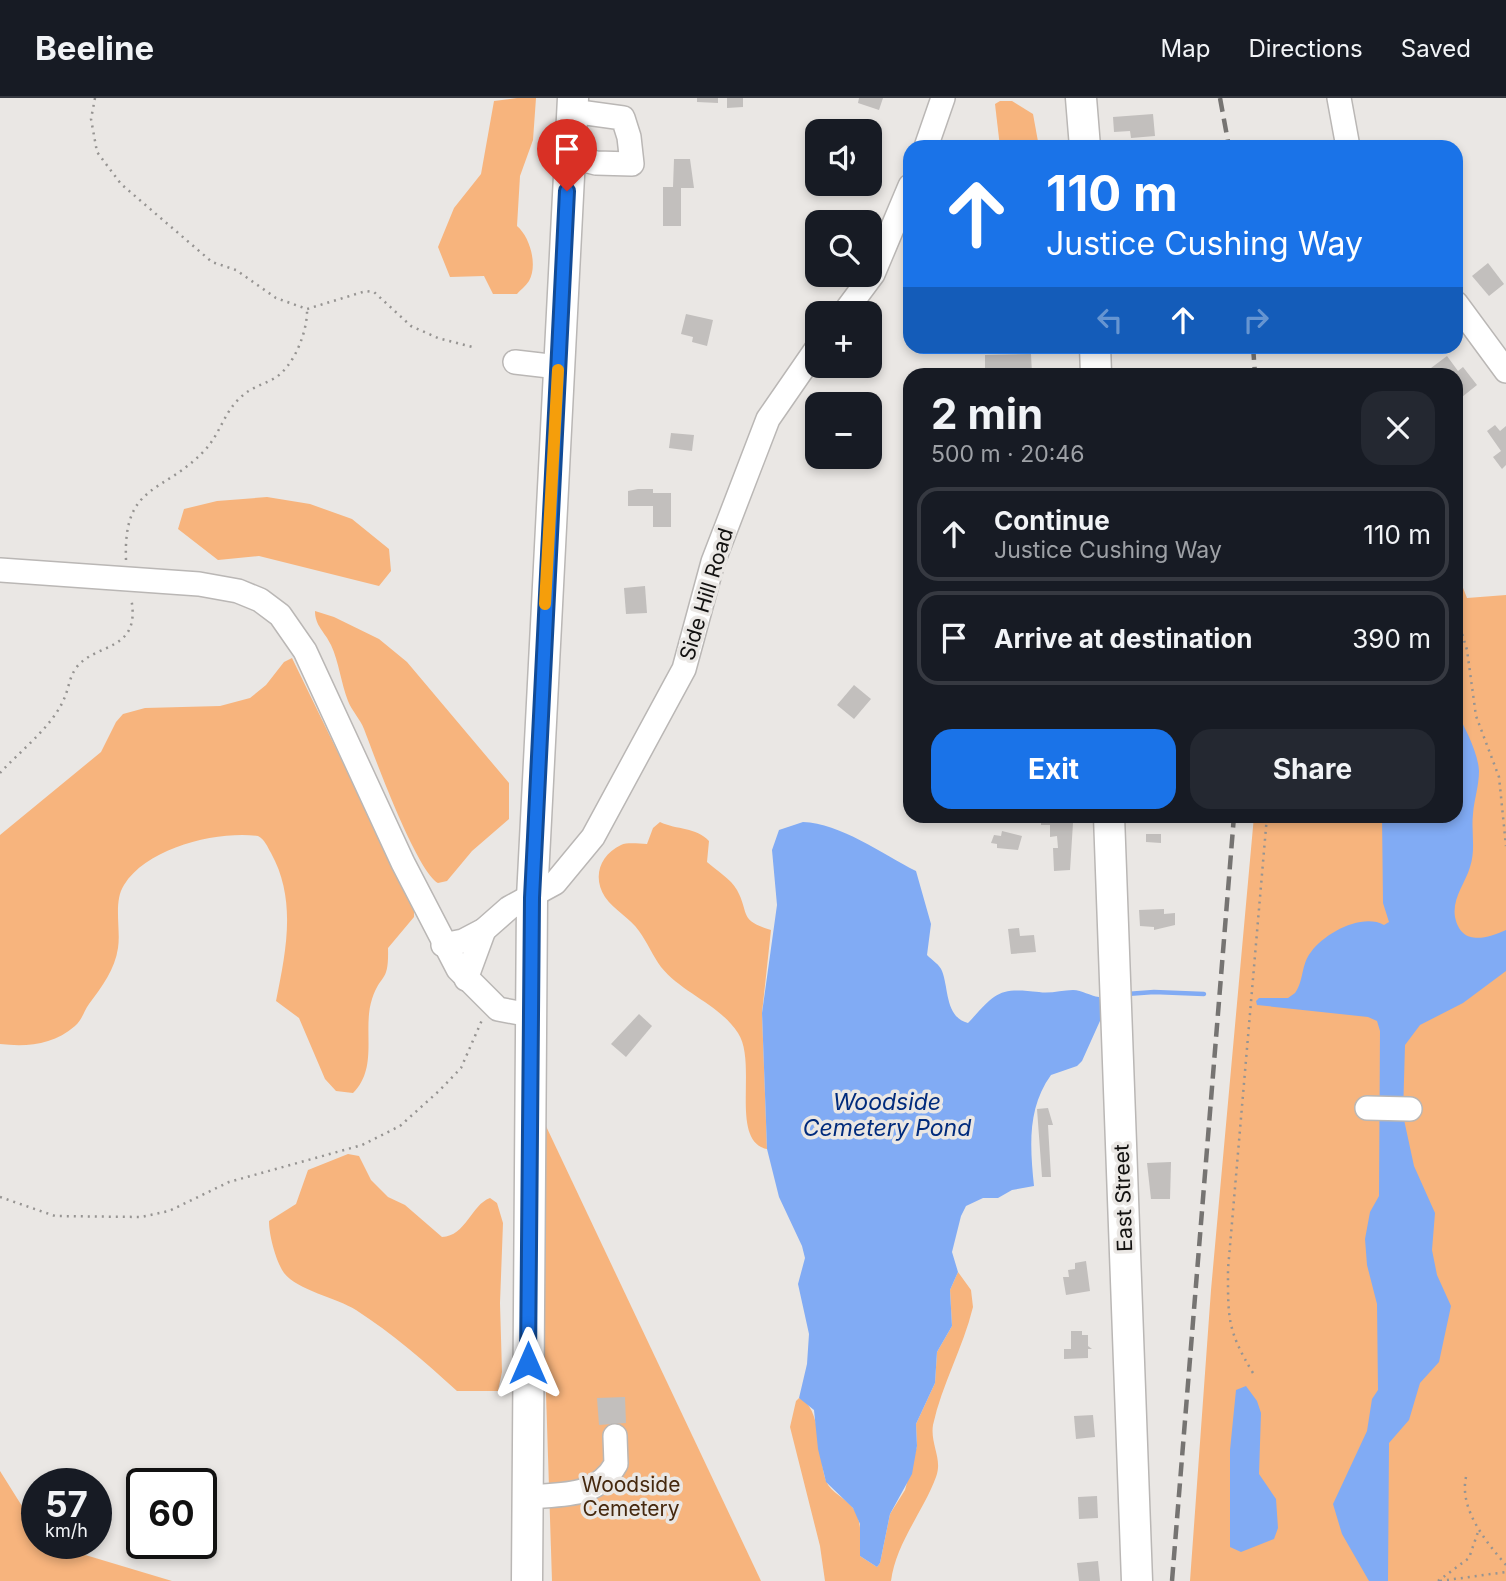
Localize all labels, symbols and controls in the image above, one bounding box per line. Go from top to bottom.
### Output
text: Beeline [35,28,154,68]
text: Map [1161,34,1210,63]
text: Directions [1248,34,1363,63]
text: Saved [1401,34,1471,63]
pin [537,119,597,191]
map controls [805,119,882,469]
button: sound [805,119,882,196]
icon: arrive [548,130,586,168]
text: 110 m [1046,164,1178,223]
icon: ahead [931,168,1022,259]
button: search [805,210,882,287]
text: Justice Cushing Way [1046,224,1363,263]
button: + [805,301,882,378]
icon: left [1091,301,1129,339]
icon: ahead [1164,301,1202,339]
icon: right [1237,301,1275,339]
text: 2 min [931,388,1043,439]
button: close [1361,391,1435,465]
button: − [805,392,882,469]
text: 500 m · 20:46 [931,440,1084,468]
text: Continue [994,505,1110,536]
icon: ahead [935,515,973,553]
text: 110 m [1363,519,1431,550]
street label: Side Hill Road [674,525,738,663]
text: Justice Cushing Way [994,536,1222,564]
icon: arrive [935,619,973,657]
text: Arrive at destination [994,623,1253,654]
text: 390 m [1352,623,1431,654]
button: Exit [931,729,1176,809]
button: Share [1190,729,1435,809]
water label: Woodside Cemetery Pond [803,1088,972,1142]
street label: East Street [1109,1144,1137,1252]
position arrow [491,1326,565,1400]
speed limit sign: 60 [126,1468,217,1559]
park label: Woodside Cemetery [582,1472,680,1521]
text: 57 [45,1483,88,1525]
text: km/h [45,1520,88,1541]

